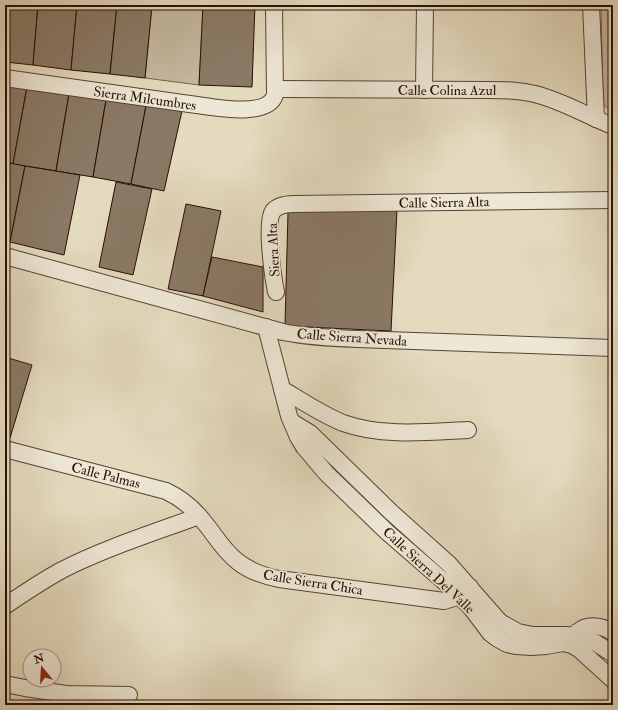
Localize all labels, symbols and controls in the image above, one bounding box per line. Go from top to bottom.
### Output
street label: Calle Colina Azul [398,82,497,99]
street label: Sierra Milcumbres [92,83,198,114]
street label: Calle Sierra Alta [398,193,490,212]
street label: Siera Alta [264,222,283,277]
street label: Calle Sierra Nevada [296,325,408,350]
street label: Calle Palmas [70,459,142,492]
street label: Calle Sierra Del Valle [379,523,478,617]
street label: Calle Sierra Chica [262,566,364,599]
north arrow [22,648,62,688]
text: N [31,651,47,667]

